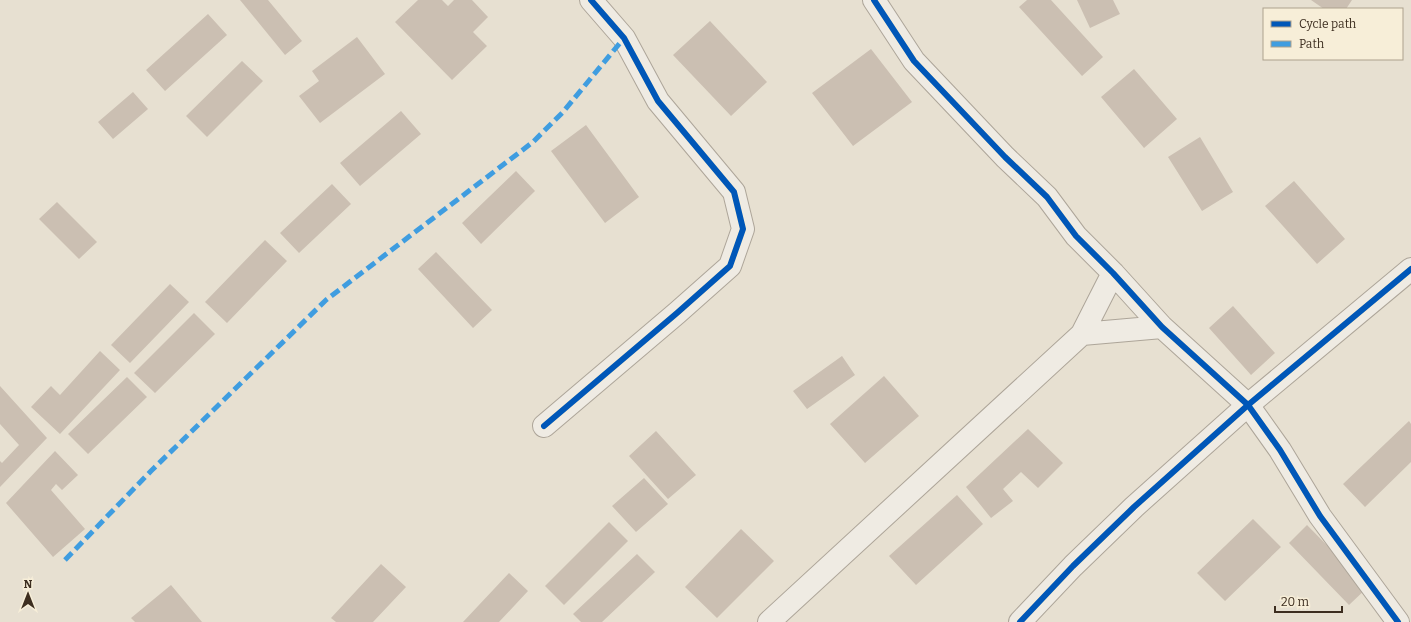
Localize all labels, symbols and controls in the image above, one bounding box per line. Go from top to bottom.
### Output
legend [1263,8,1403,60]
text: Cycle path [1299,17,1357,31]
text: Path [1299,37,1325,51]
north arrow [8,574,48,614]
text: N [24,578,33,591]
scale bar [1275,588,1342,614]
text: 20 m [1281,595,1310,609]

